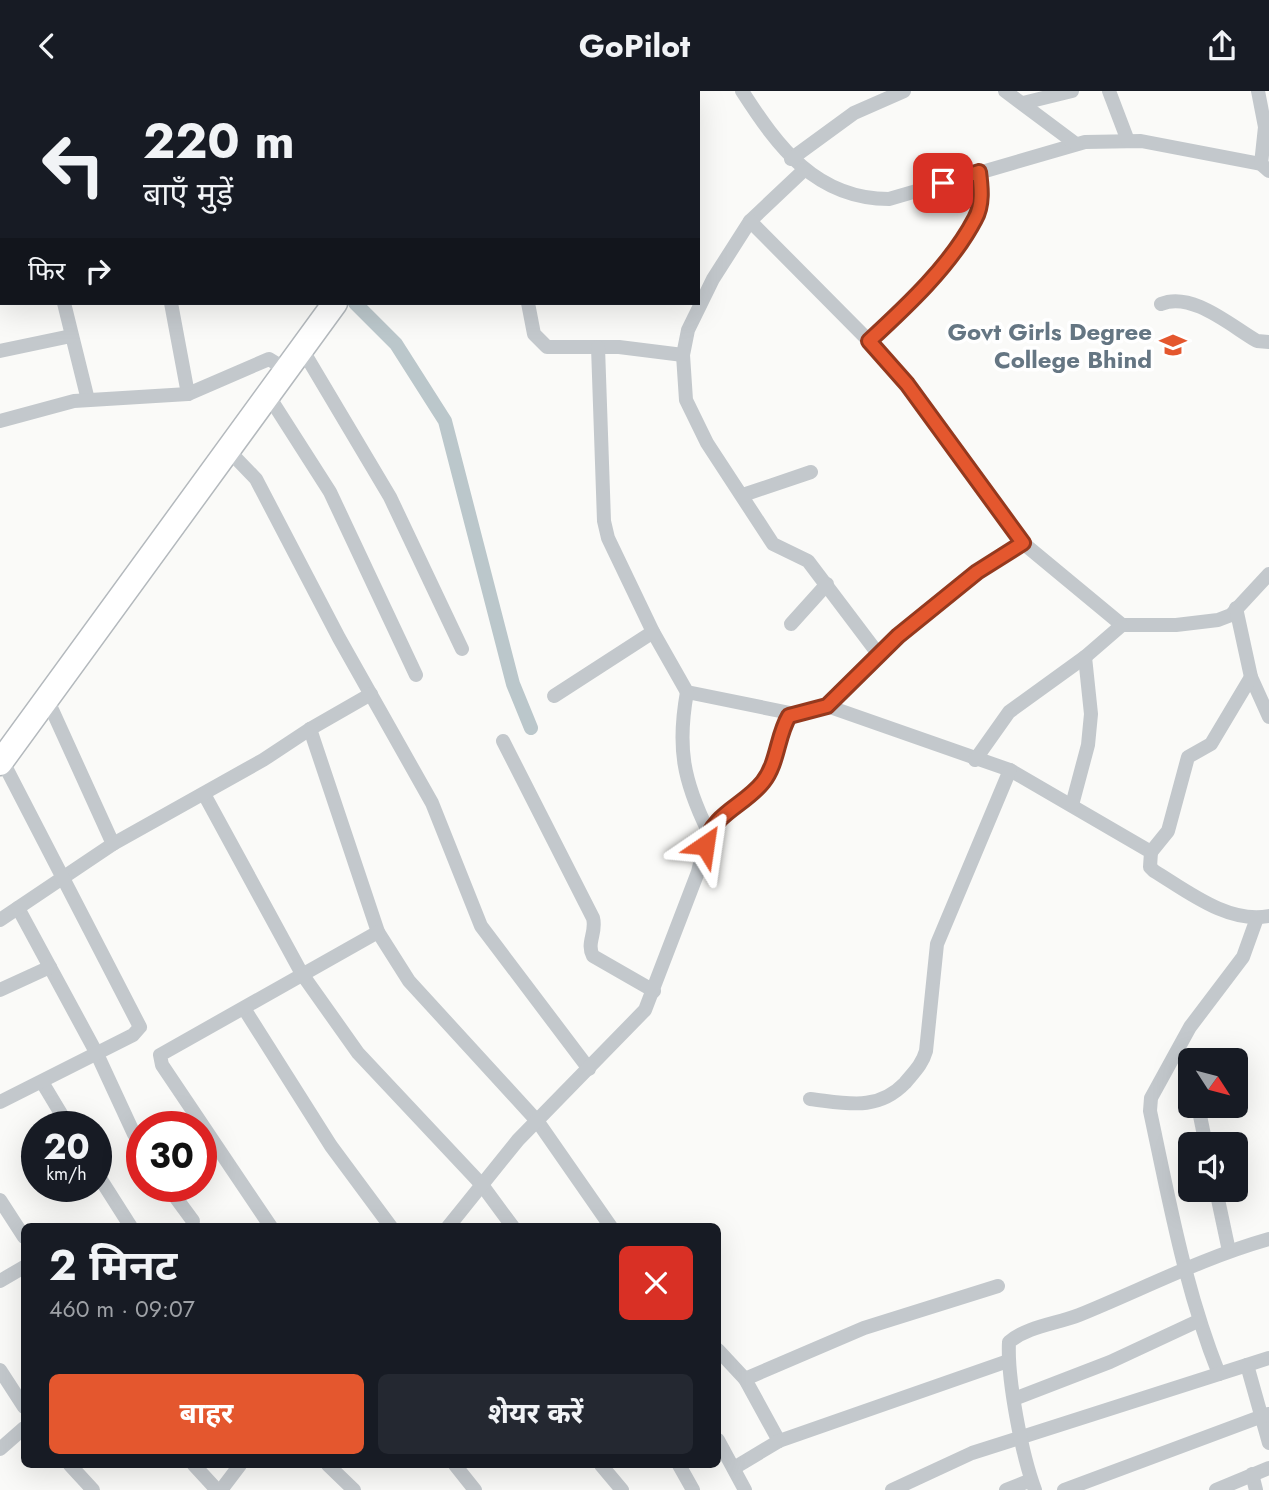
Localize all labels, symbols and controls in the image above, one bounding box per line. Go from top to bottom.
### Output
text: GoPilot [579,23,690,69]
icon: back [28,27,66,65]
icon: share [1203,27,1241,65]
text: 220 m [143,106,295,176]
icon: left [28,119,119,210]
pin [913,153,973,213]
icon: arrive [924,164,962,202]
text: बाएँ मुड़ें [143,171,233,217]
text: फिर [28,252,65,290]
icon: right [79,252,117,290]
place label: Govt Girls Degree College Bhind [948,314,1152,377]
school or university icon: Govt Girls Degree College Bhind [1158,330,1188,360]
position arrow [668,808,742,882]
north arrow [1178,1048,1248,1118]
map controls [1178,1048,1248,1202]
speed limit sign: 30 [126,1111,217,1202]
text: 20 [43,1122,90,1172]
button: sound [1178,1132,1248,1202]
text: km/h [46,1161,87,1187]
text: 2 मिनट [49,1235,177,1296]
button: close [619,1246,693,1320]
text: 460 m · 09:07 [49,1292,195,1326]
button: बाहर [49,1374,364,1454]
button: शेयर करें [378,1374,693,1454]

